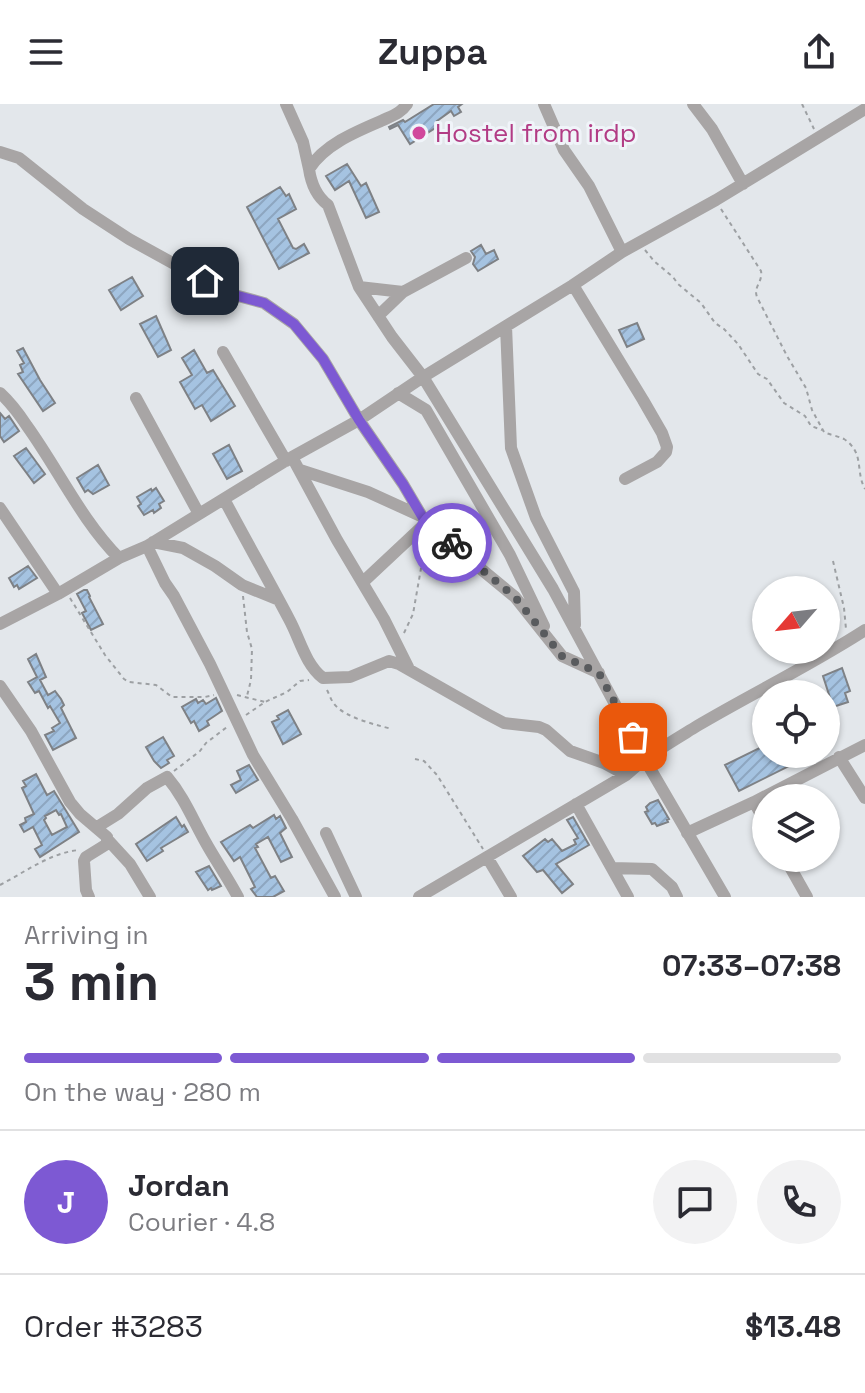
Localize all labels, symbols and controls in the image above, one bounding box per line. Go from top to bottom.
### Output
text: Zuppa [378,29,487,75]
icon: menu [24,30,68,74]
icon: share [797,30,841,74]
place label: Hostel from irdp [435,116,637,150]
marker: Hostel from irdp [410,124,428,142]
pin [171,247,239,315]
icon: home [183,259,227,303]
courier [412,503,492,583]
icon: bike [430,521,474,565]
north arrow [752,576,840,664]
map controls [752,576,840,872]
button: locate [752,680,840,768]
pin [599,703,667,771]
icon: bag [611,715,655,759]
button: layers [752,784,840,872]
text: Arriving in [24,918,148,952]
text: 07:33–07:38 [662,946,841,985]
text: 3 min [24,949,159,1015]
text: On the way · 280 m [24,1075,261,1109]
button: chat [653,1160,737,1244]
button: phone [757,1160,841,1244]
text: Jordan [128,1166,230,1205]
text: J [57,1183,75,1222]
text: Courier · 4.8 [128,1205,275,1239]
text: Order #3283 [24,1307,203,1346]
text: $13.48 [745,1307,841,1346]

